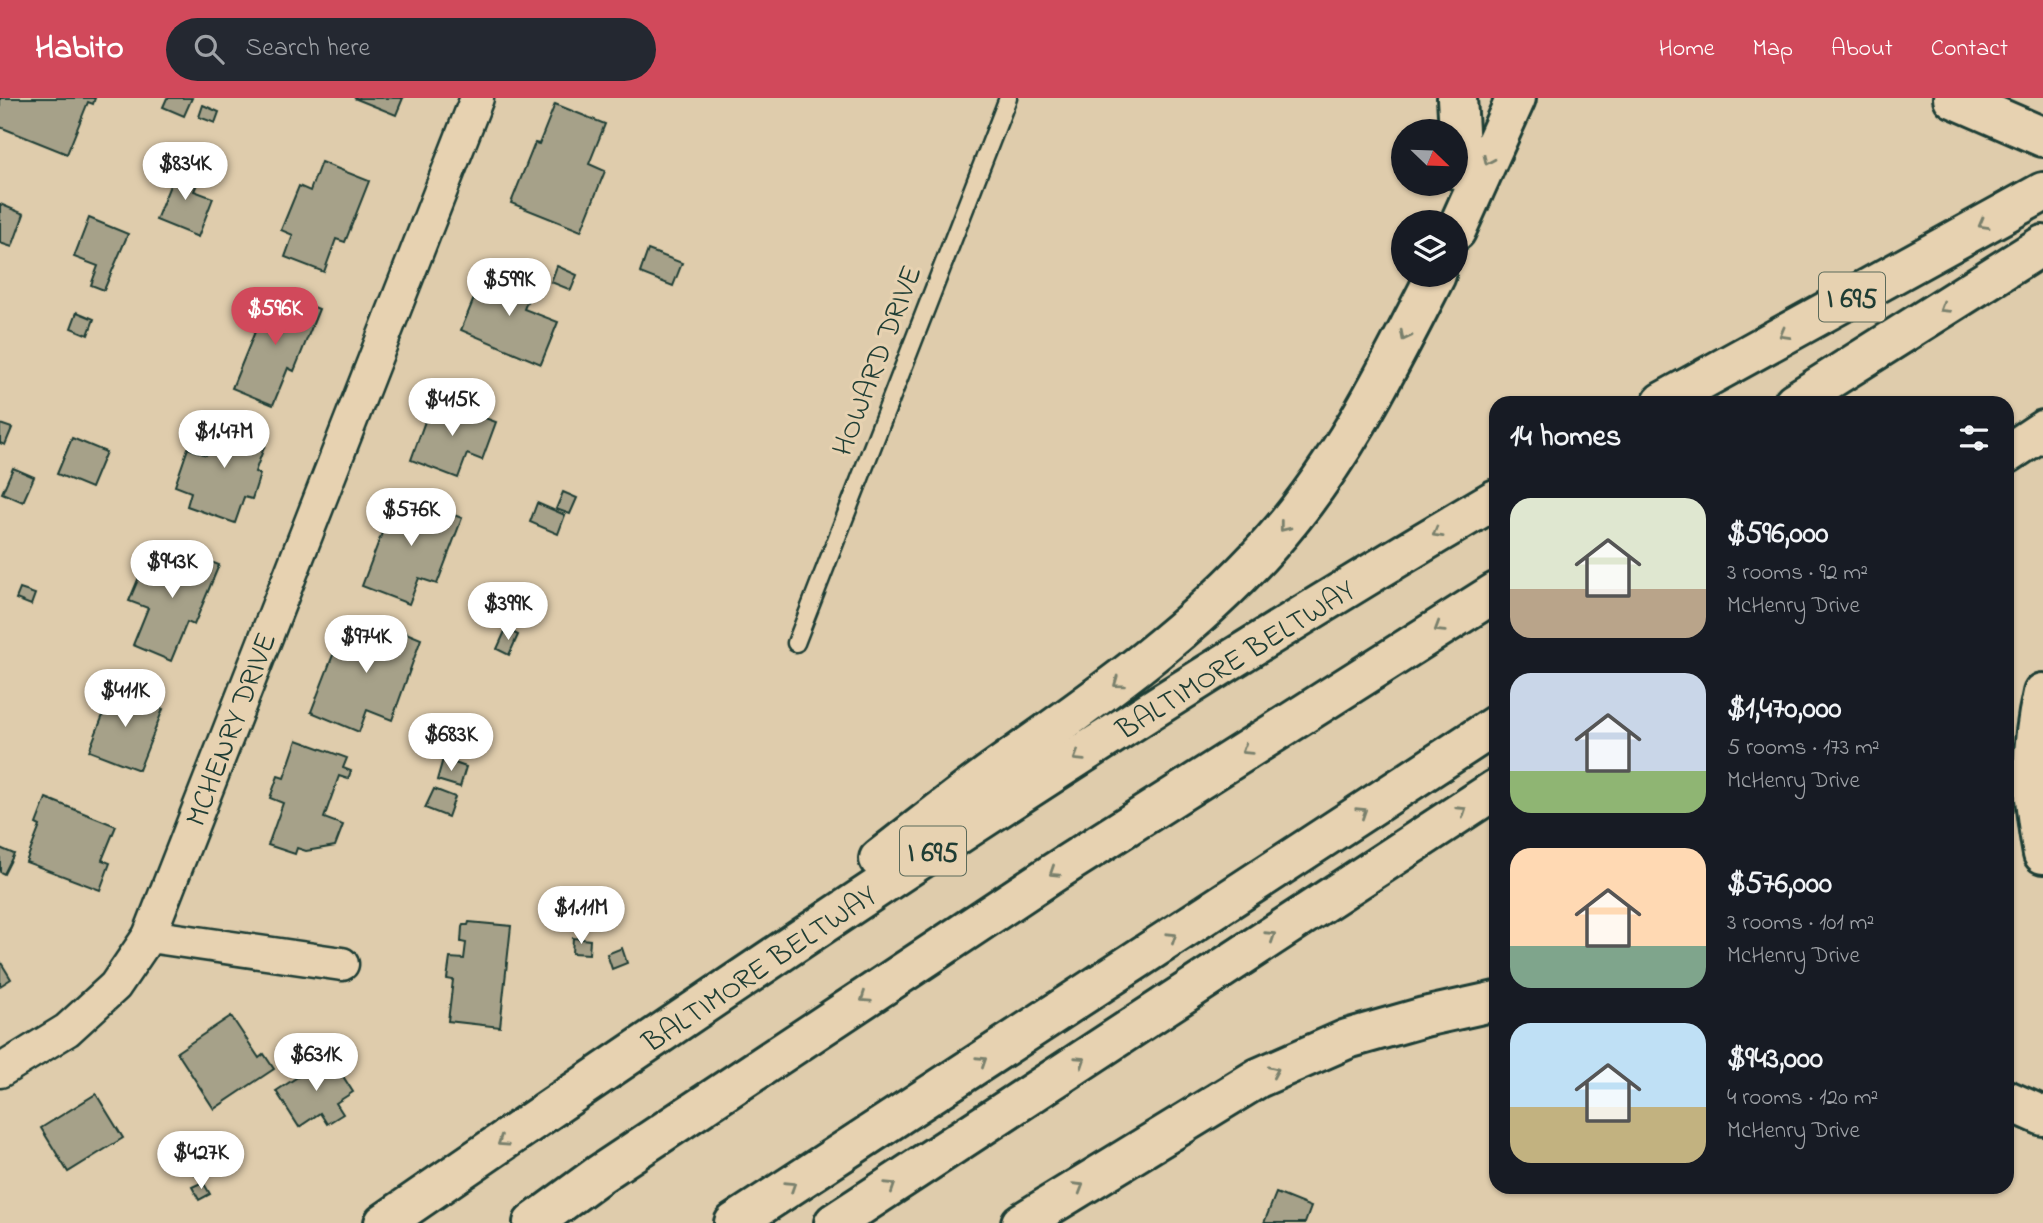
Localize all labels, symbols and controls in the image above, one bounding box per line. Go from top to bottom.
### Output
search box [166,18,656,81]
text: Habito [35,25,124,73]
icon: search [190,30,228,68]
text: Search here [246,30,370,68]
text: Home [1659,32,1715,67]
text: Map [1753,32,1793,67]
text: About [1831,32,1893,67]
text: Contact [1931,32,2008,67]
north arrow [1391,119,1468,196]
map controls [1391,119,1468,287]
pin: $834K [136,142,234,202]
text: $834K [159,148,211,181]
one-way arrow [1482,153,1496,165]
button: layers [1391,210,1468,287]
one-way arrow [1978,216,1990,229]
pin: $599K [460,258,558,318]
street label: HOWARD DRIVE [822,259,935,463]
text: $599K [483,264,535,297]
road number: I 695 [1819,272,1885,322]
pin: $596K [226,288,324,347]
text: $596K [247,293,303,326]
one-way arrow [1939,299,1952,312]
one-way arrow [1779,326,1791,340]
one-way arrow [1400,329,1414,341]
pin: $415K [403,378,501,438]
text: $415K [424,384,480,417]
pin: $1.47M [167,410,281,470]
text: $1.47M [195,416,253,449]
text: 14 homes [1510,416,1621,460]
icon: filters [1955,419,1993,457]
pin: $576K [362,489,460,548]
text: $576K [382,494,440,527]
text: $596,000 [1727,513,1829,557]
one-way arrow [1279,520,1292,532]
one-way arrow [1432,525,1445,538]
icon: home [1566,526,1650,610]
pin: $943K [123,540,221,600]
text: $943K [147,546,197,579]
text: 3 rooms · 92 m² [1727,557,1868,590]
street label: BALTIMORE BELTWAY [1108,570,1365,753]
pin: $399K [459,582,557,642]
text: $399K [484,588,532,621]
text: McHenry Drive [1727,590,1860,623]
pin: $974K [317,616,415,675]
one-way arrow [1433,620,1446,633]
text: $974K [341,621,391,654]
street label: MCHENRY DRIVE [176,627,290,833]
pin: $411K [76,670,174,729]
one-way arrow [1113,674,1126,687]
text: $411K [100,675,150,708]
text: $1,470,000 [1727,688,1842,732]
icon: home [1566,701,1650,785]
pin: $683K [402,714,500,773]
text: $683K [424,719,478,752]
text: 5 rooms · 173 m² [1727,732,1880,765]
one-way arrow [1241,742,1254,755]
one-way arrow [1073,749,1086,762]
text: McHenry Drive [1727,765,1860,798]
one-way arrow [1454,807,1467,820]
one-way arrow [1355,808,1368,821]
road number: I 695 [900,826,966,876]
text: $576,000 [1727,863,1832,907]
one-way arrow [1049,864,1062,877]
street label: BALTIMORE BELTWAY [634,875,887,1066]
icon: home [1566,876,1650,960]
pin: $1.11M [524,886,638,946]
text: $1.11M [554,892,608,925]
text: 3 rooms · 101 m² [1727,907,1874,940]
one-way arrow [1264,931,1277,944]
one-way arrow [1164,932,1177,945]
text: McHenry Drive [1727,940,1860,973]
one-way arrow [860,990,873,1002]
pin: $631K [267,1034,365,1093]
text: $943,000 [1727,1038,1823,1082]
text: $631K [290,1039,342,1072]
icon: home [1566,1051,1650,1135]
one-way arrow [974,1057,987,1070]
one-way arrow [1073,1057,1086,1069]
one-way arrow [1267,1065,1280,1079]
text: 4 rooms · 120 m² [1727,1082,1878,1115]
text: McHenry Drive [1727,1115,1860,1148]
pin: $427K [152,1132,250,1191]
one-way arrow [497,1134,510,1146]
text: $427K [173,1137,229,1170]
one-way arrow [783,1181,796,1194]
one-way arrow [883,1181,896,1194]
one-way arrow [1071,1183,1084,1196]

